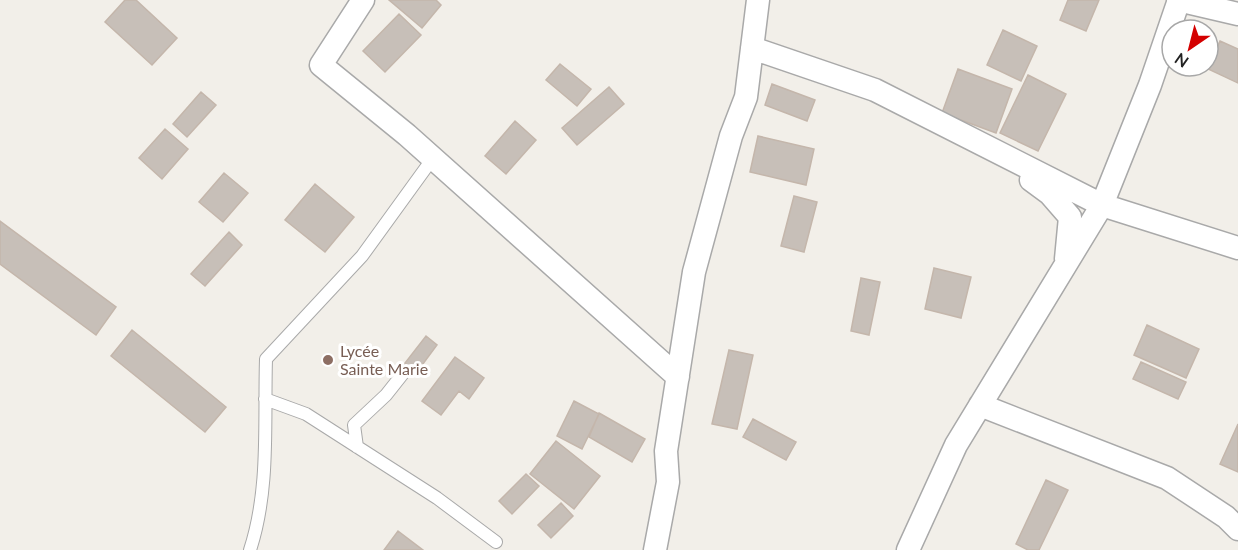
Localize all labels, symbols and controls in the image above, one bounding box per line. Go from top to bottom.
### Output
north arrow [1160,18,1220,78]
text: N [1171,49,1192,72]
place label: Lycée Sainte Marie [340,341,428,378]
marker: Lycée Sainte Marie [321,353,335,367]

